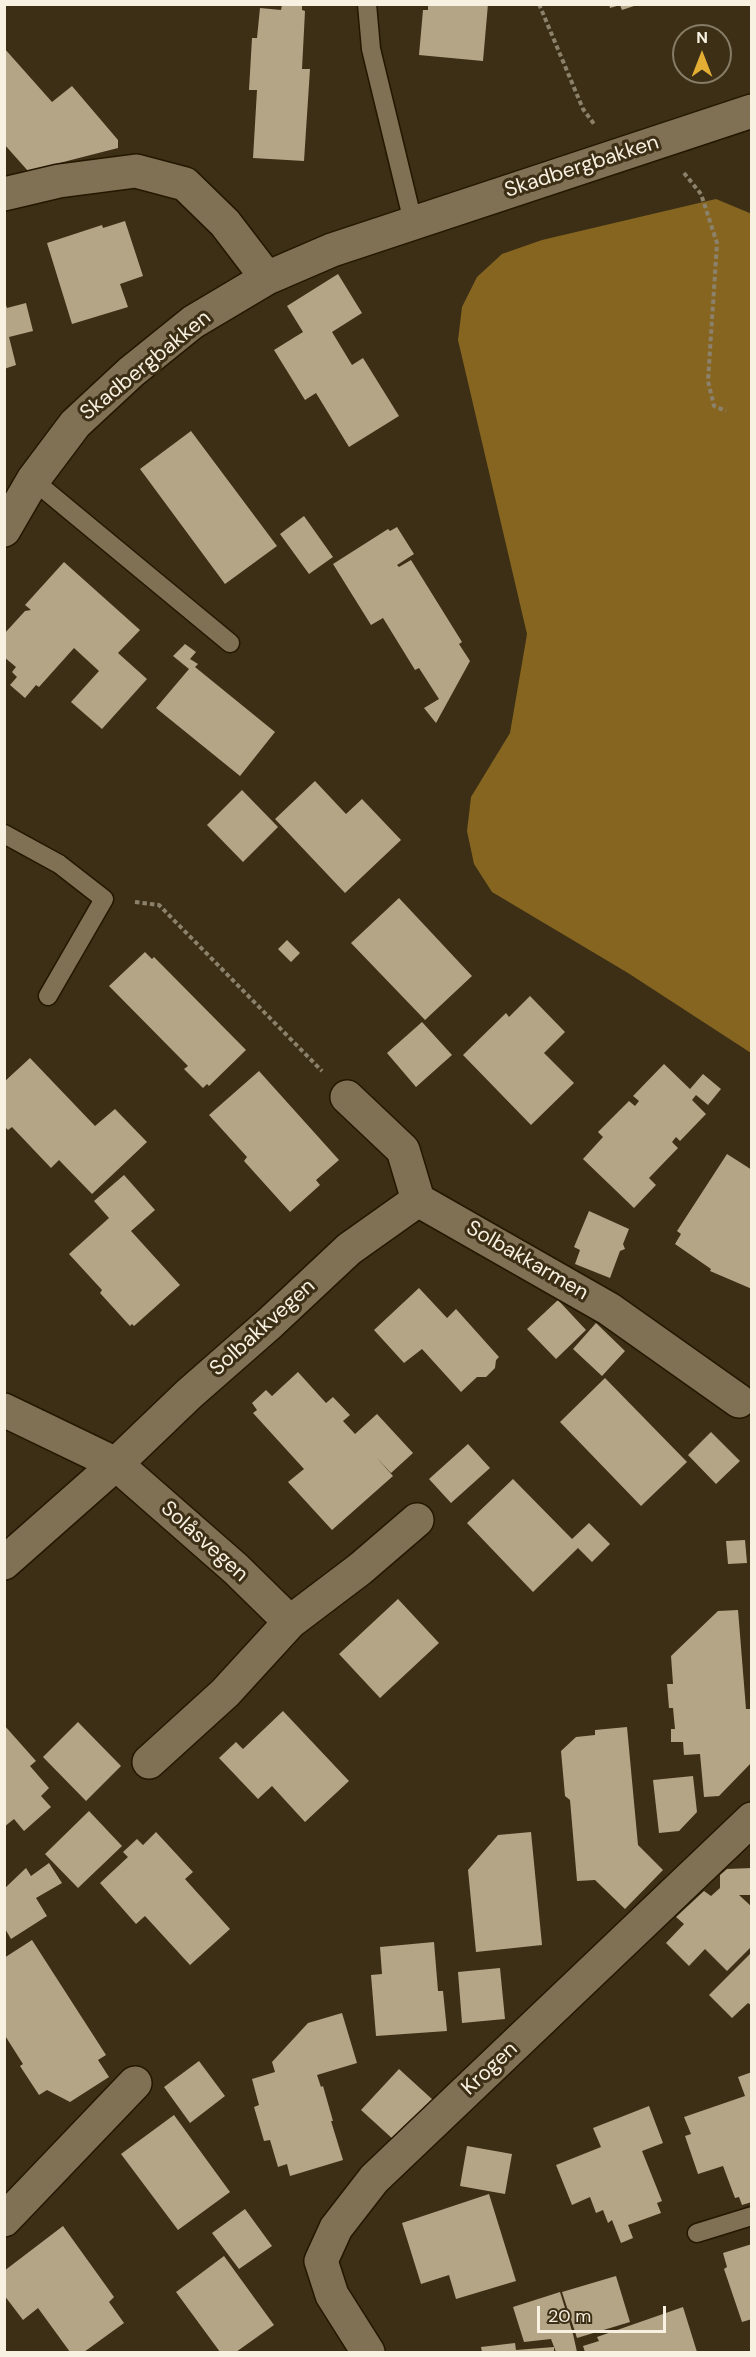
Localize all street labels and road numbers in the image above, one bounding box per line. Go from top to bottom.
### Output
street label: Skadbergbakken [502,130,662,204]
street label: Skadbergbakken [76,306,216,426]
street label: Solbakkarmen [461,1216,593,1306]
street label: Solbakkvegen [205,1274,321,1382]
street label: Solåsvegen [155,1496,253,1588]
street label: Krogen [457,2037,523,2101]

